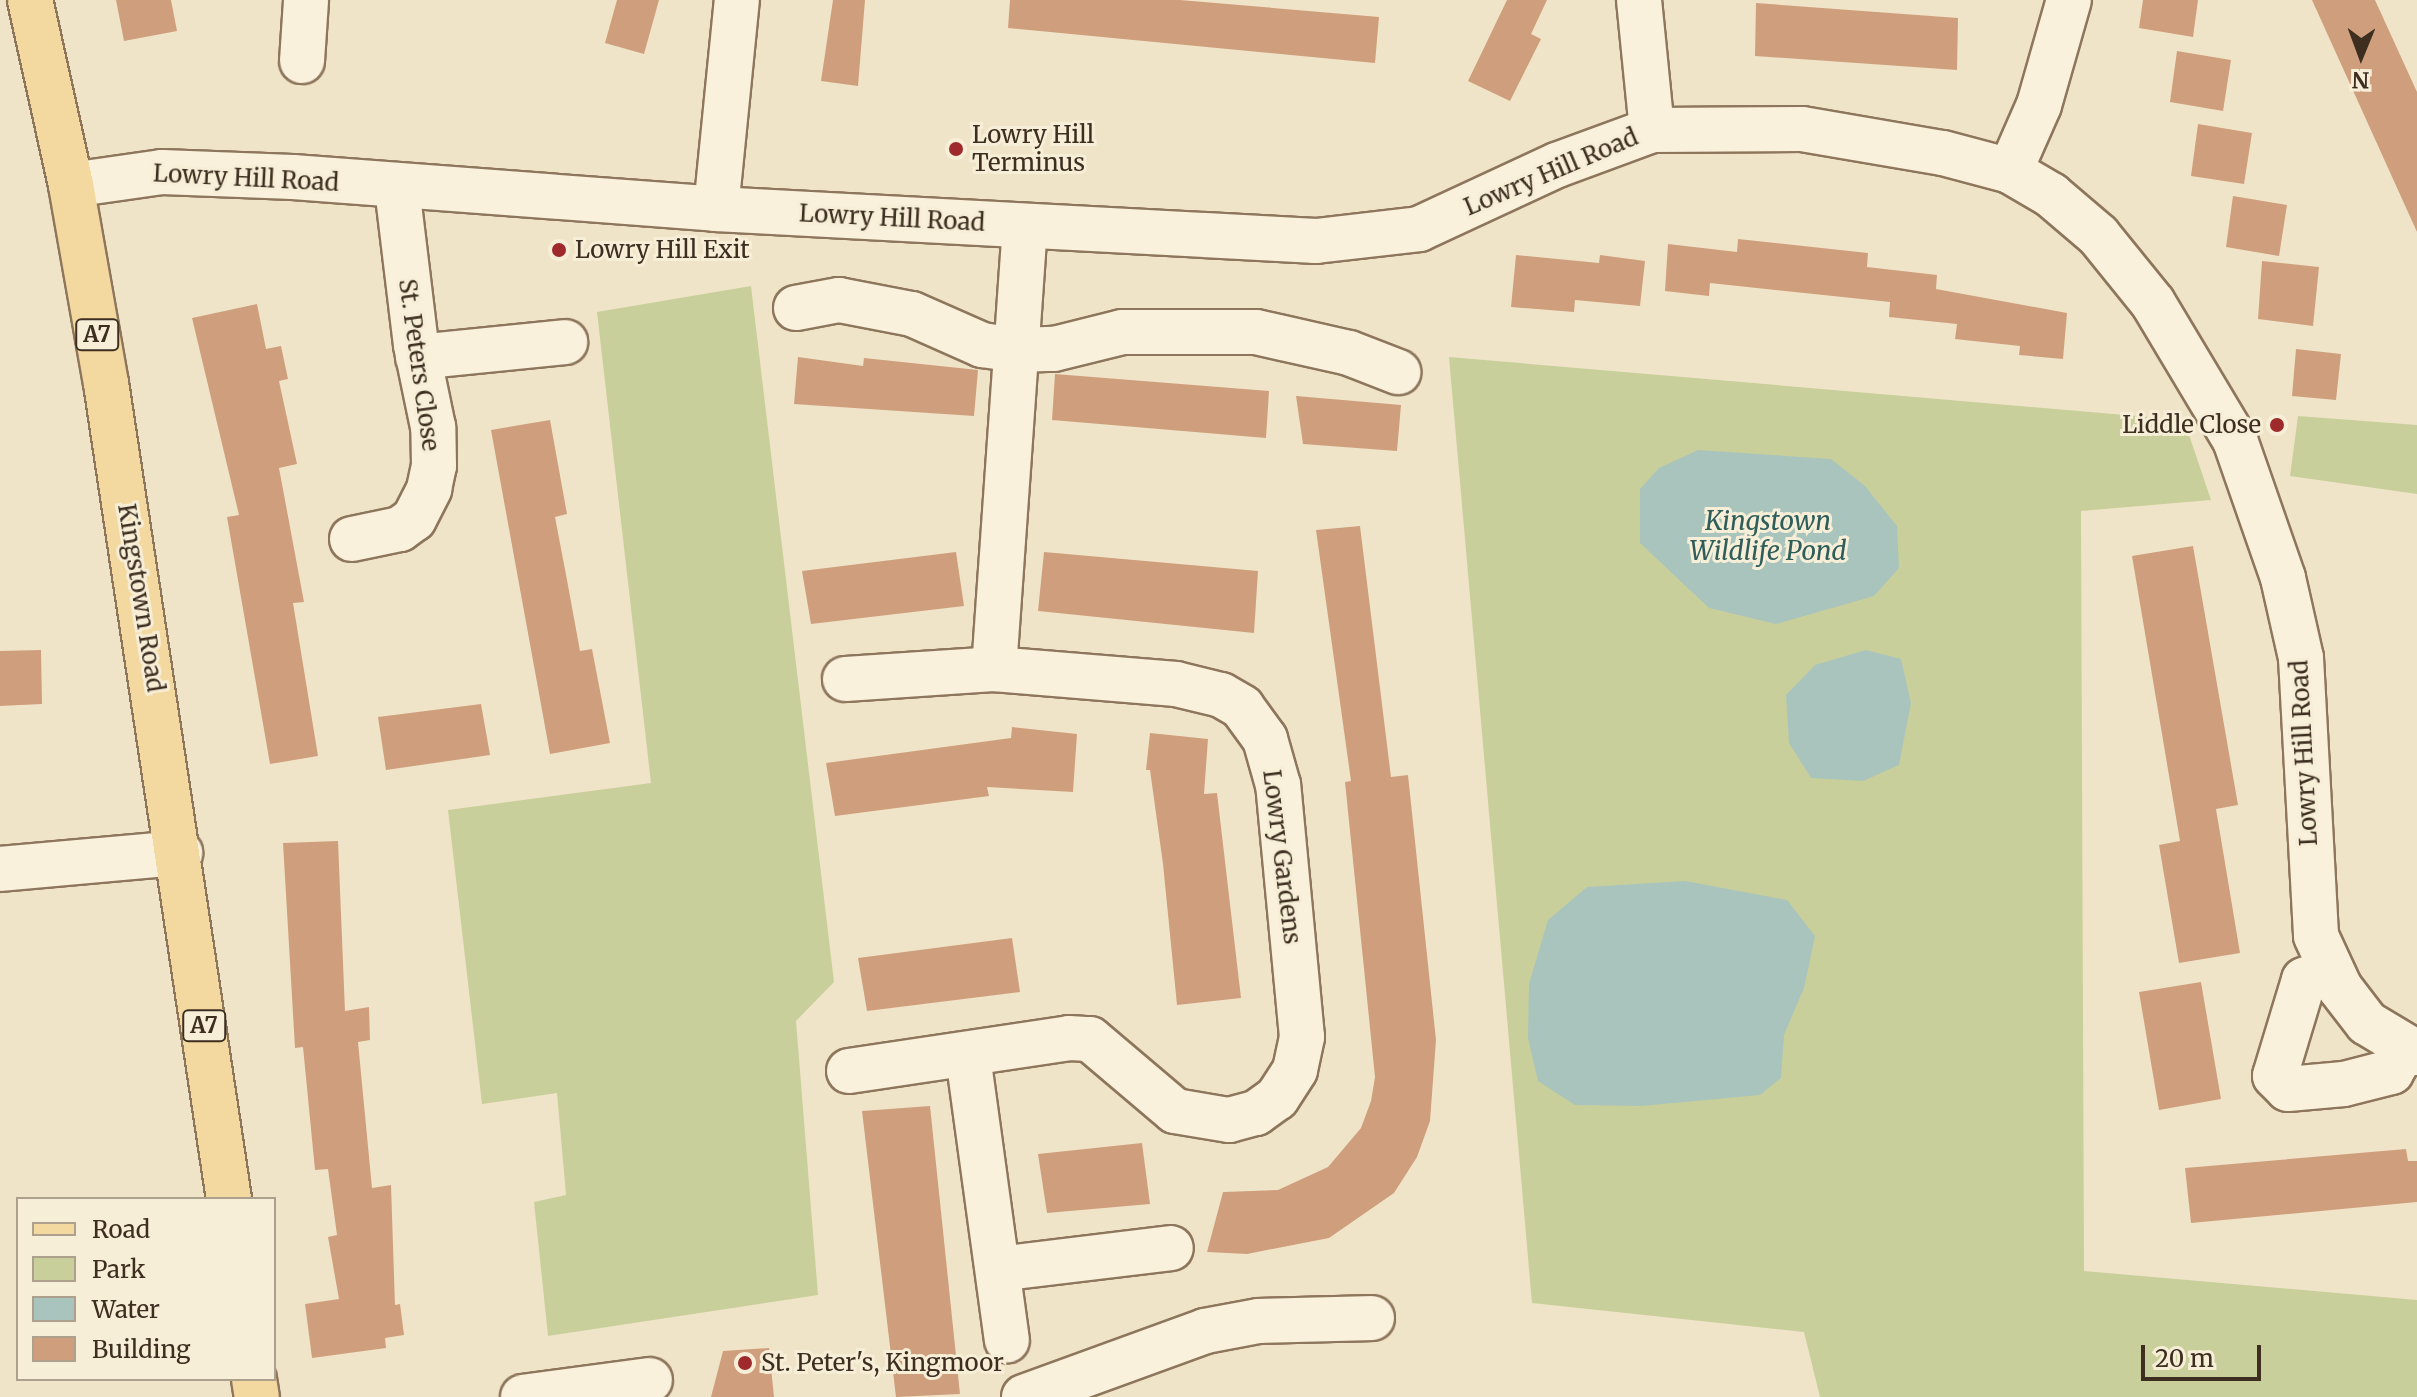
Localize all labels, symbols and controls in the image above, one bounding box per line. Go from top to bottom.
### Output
north arrow [2321,16,2401,96]
text: N [2352,66,2370,94]
place label: Lowry Hill Terminus [972,121,1094,177]
street label: Lowry Hill Road [1460,122,1642,222]
marker: Lowry Hill Terminus [947,140,965,158]
street label: Lowry Hill Road [152,159,340,197]
street label: Lowry Hill Road [798,199,986,237]
place label: Lowry Hill Exit [575,236,750,264]
marker: Lowry Hill Exit [550,241,568,259]
street label: St. Peters Close [393,277,445,453]
road number: A7 [75,317,119,353]
place label: Liddle Close [2122,411,2261,439]
marker: Liddle Close [2268,416,2286,434]
street label: Kingstown Road [112,502,170,694]
water label: Kingstown Wildlife Pond [1689,505,1847,566]
street label: Lowry Hill Road [2285,659,2323,847]
street label: Lowry Gardens [1257,768,1307,946]
road number: A7 [182,1008,226,1044]
legend [16,1197,276,1381]
text: Road [92,1214,150,1245]
text: Park [92,1254,145,1285]
text: Water [92,1294,160,1325]
scale bar [2145,1329,2265,1379]
text: Building [92,1334,191,1365]
text: 20 m [2155,1343,2214,1374]
place label: St. Peter's, Kingmoor [761,1349,1004,1377]
marker: St. Peter's, Kingmoor [736,1354,754,1372]

